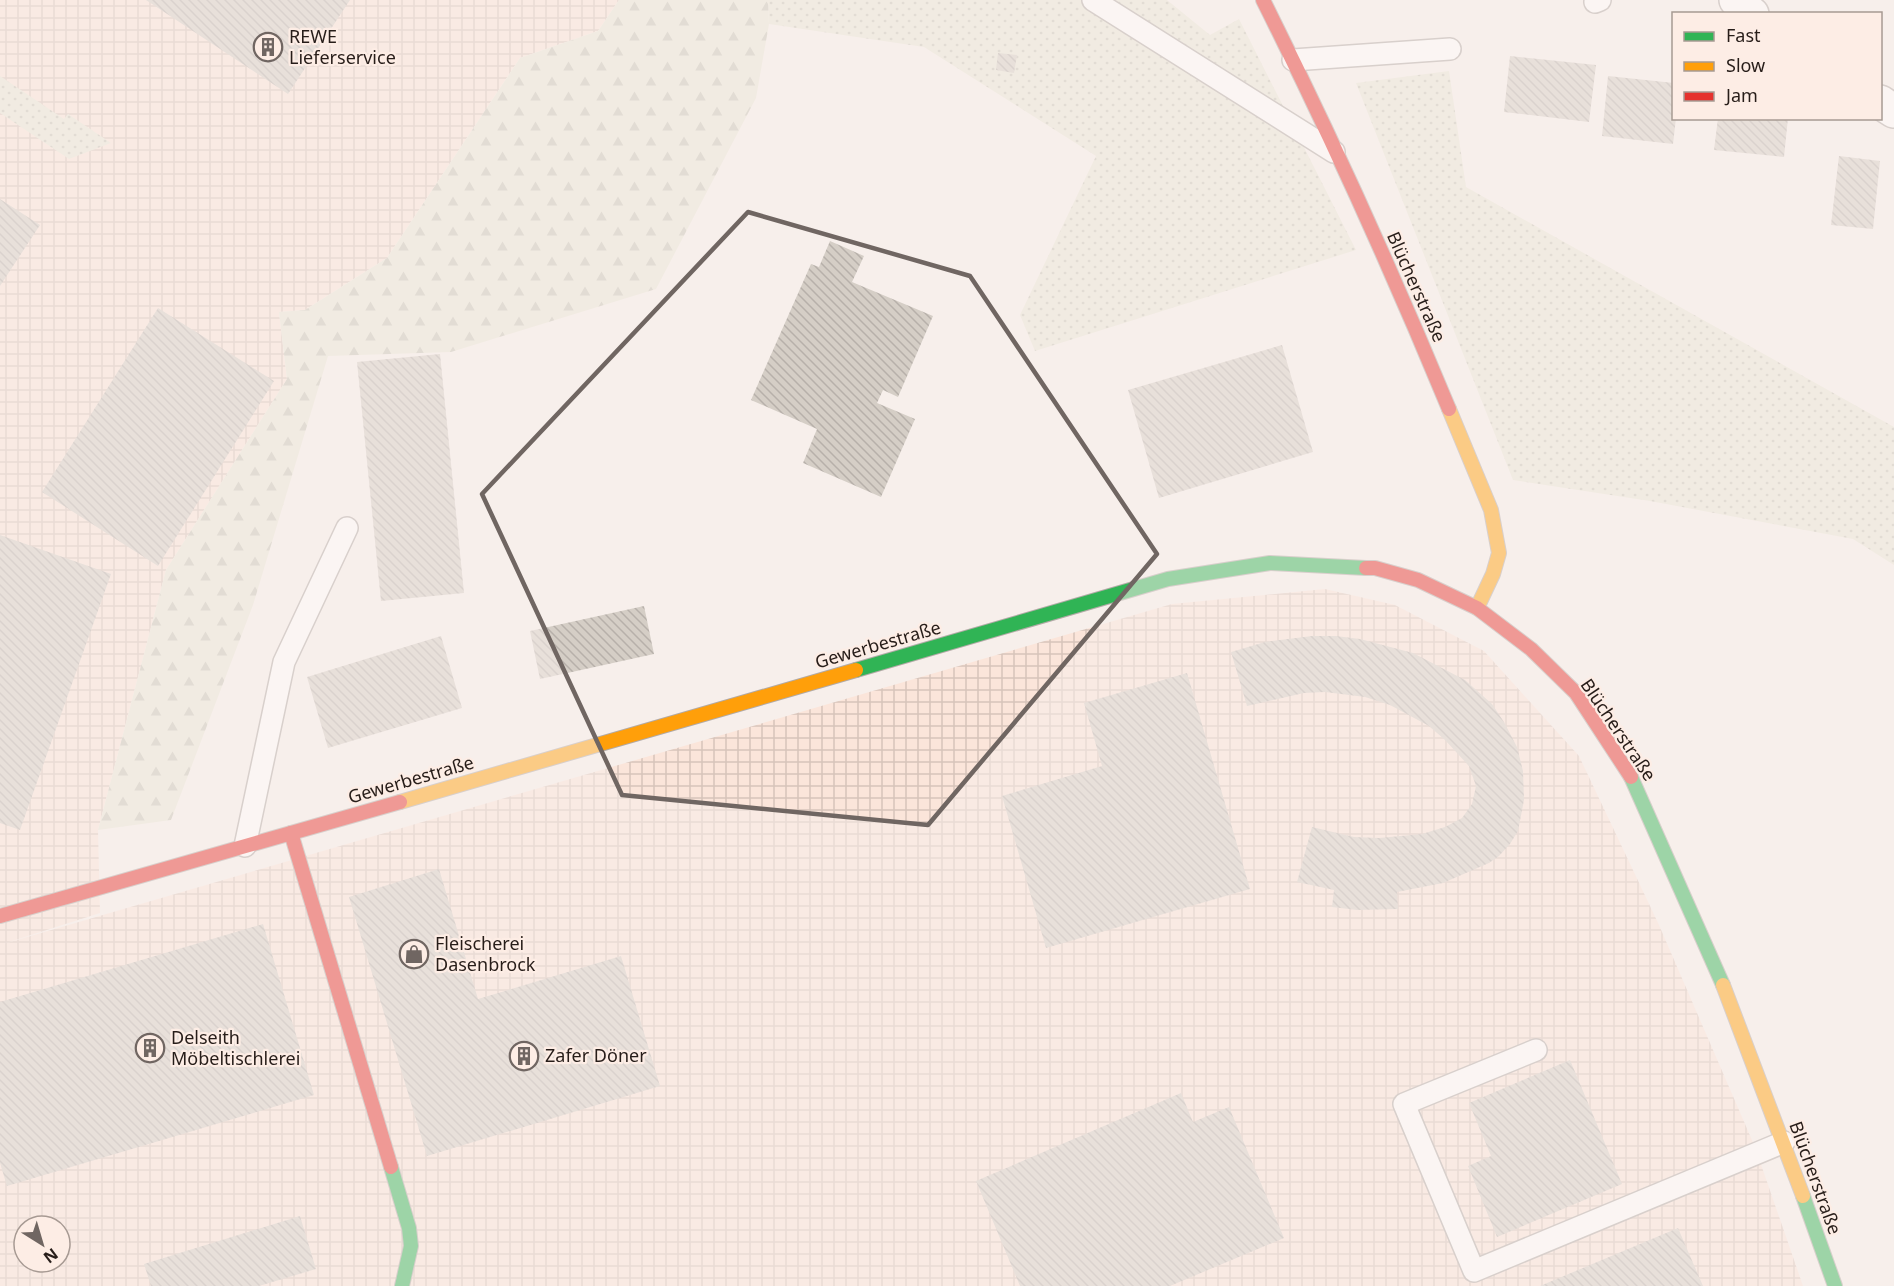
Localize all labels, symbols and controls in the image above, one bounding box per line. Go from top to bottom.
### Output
legend [1672,12,1882,120]
text: Fast [1726,23,1761,47]
place label: REWE Lieferservice [289,24,396,69]
building icon: REWE Lieferservice [252,31,284,63]
text: Slow [1726,53,1765,77]
text: Jam [1724,83,1758,107]
street label: Blücherstraße [1382,228,1452,346]
street label: Gewerbestraße [812,615,943,673]
street label: Blücherstraße [1576,674,1662,785]
street label: Gewerbestraße [345,750,476,808]
place label: Fleischerei Dasenbrock [435,931,536,976]
shop icon: Fleischerei Dasenbrock [398,938,430,970]
place label: Delseith Möbeltischlerei [171,1025,300,1070]
building icon: Delseith Möbeltischlerei [134,1032,166,1064]
building icon: Zafer Döner [508,1040,540,1072]
place label: Zafer Döner [545,1043,647,1067]
street label: Blücherstraße [1784,1118,1848,1237]
north arrow [12,1214,72,1274]
text: N [39,1243,63,1269]

